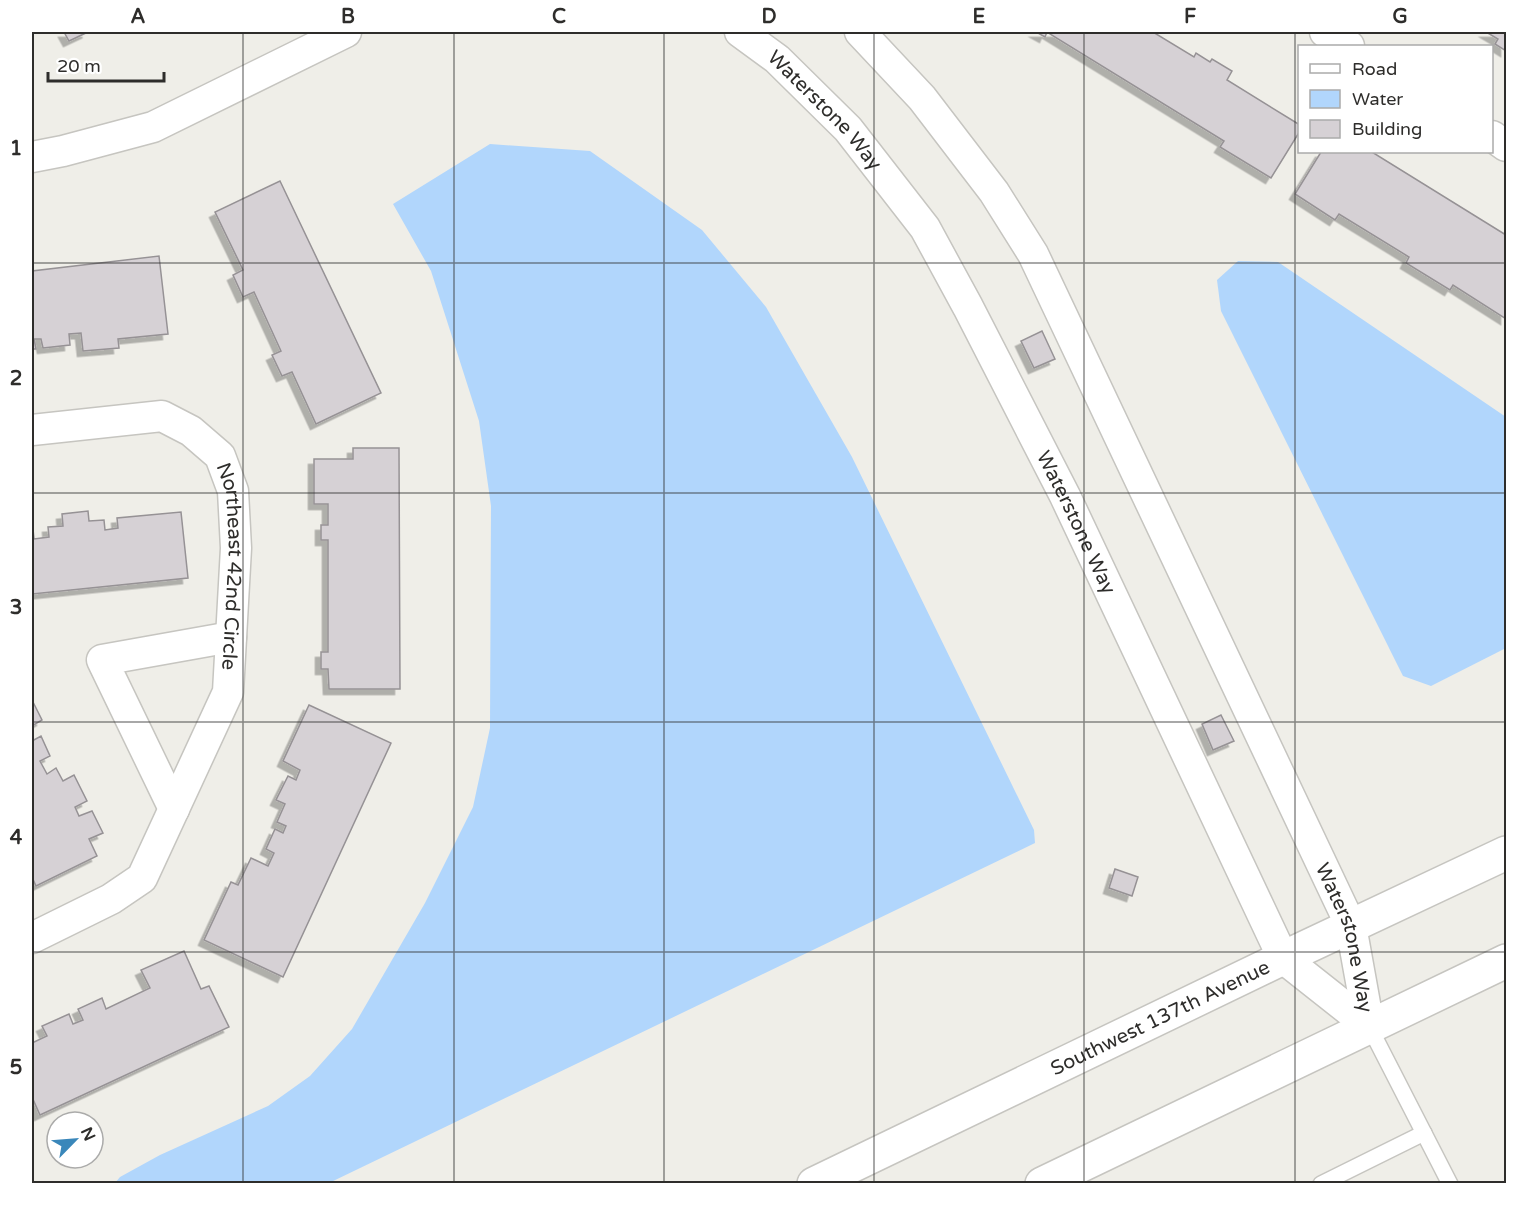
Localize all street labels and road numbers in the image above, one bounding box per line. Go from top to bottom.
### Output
street label: Waterstone Way [762,46,887,175]
street label: Waterstone Way [1031,447,1121,598]
street label: Northeast 42nd Circle [211,460,247,671]
street label: Waterstone Way [1310,859,1377,1015]
street label: Southwest 137th Avenue [1047,955,1274,1081]

